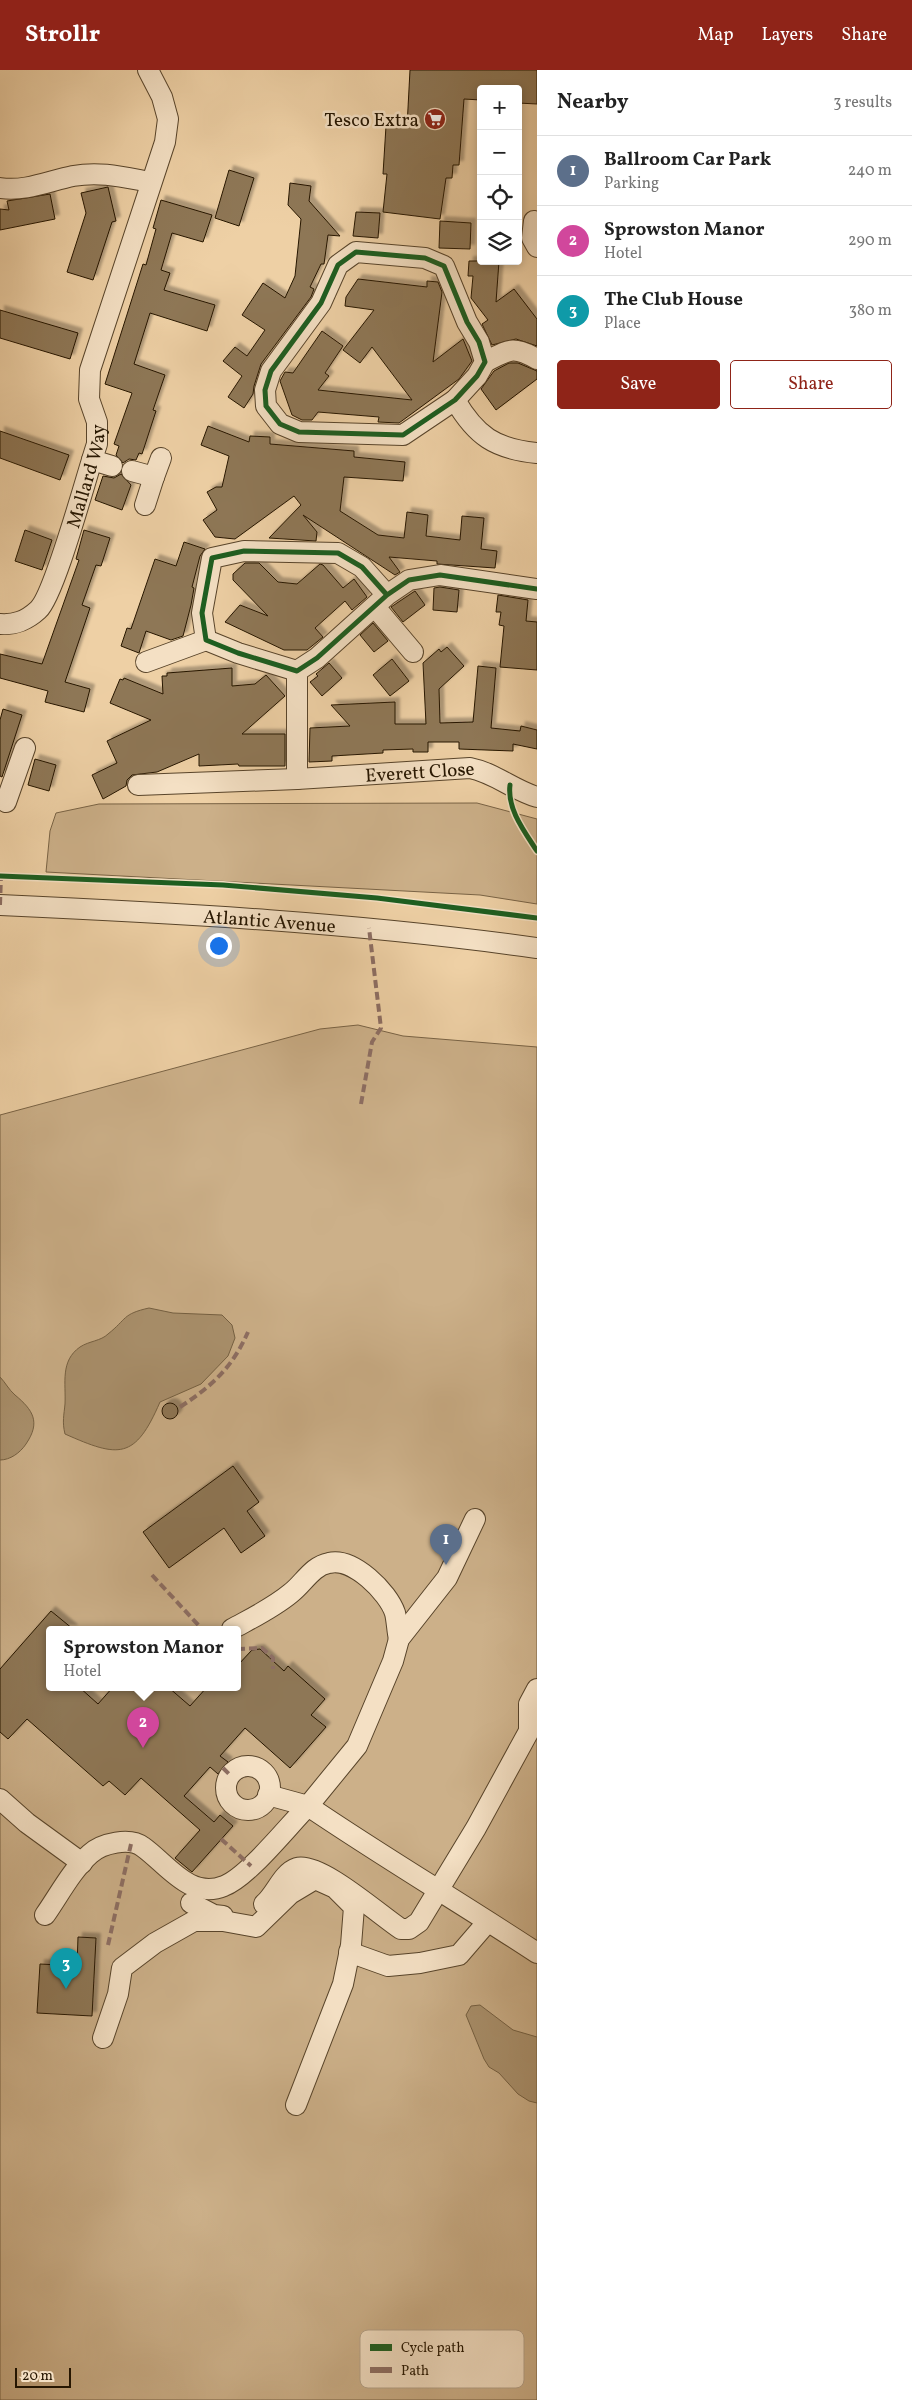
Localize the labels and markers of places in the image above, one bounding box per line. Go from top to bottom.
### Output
supermarket icon: Tesco Extra [423,107,447,131]
place label: Tesco Extra [324,108,419,134]
pin: 1 [430,1524,462,1565]
pin: 2 [127,1707,159,1748]
pin: 3 [50,1948,82,1989]

